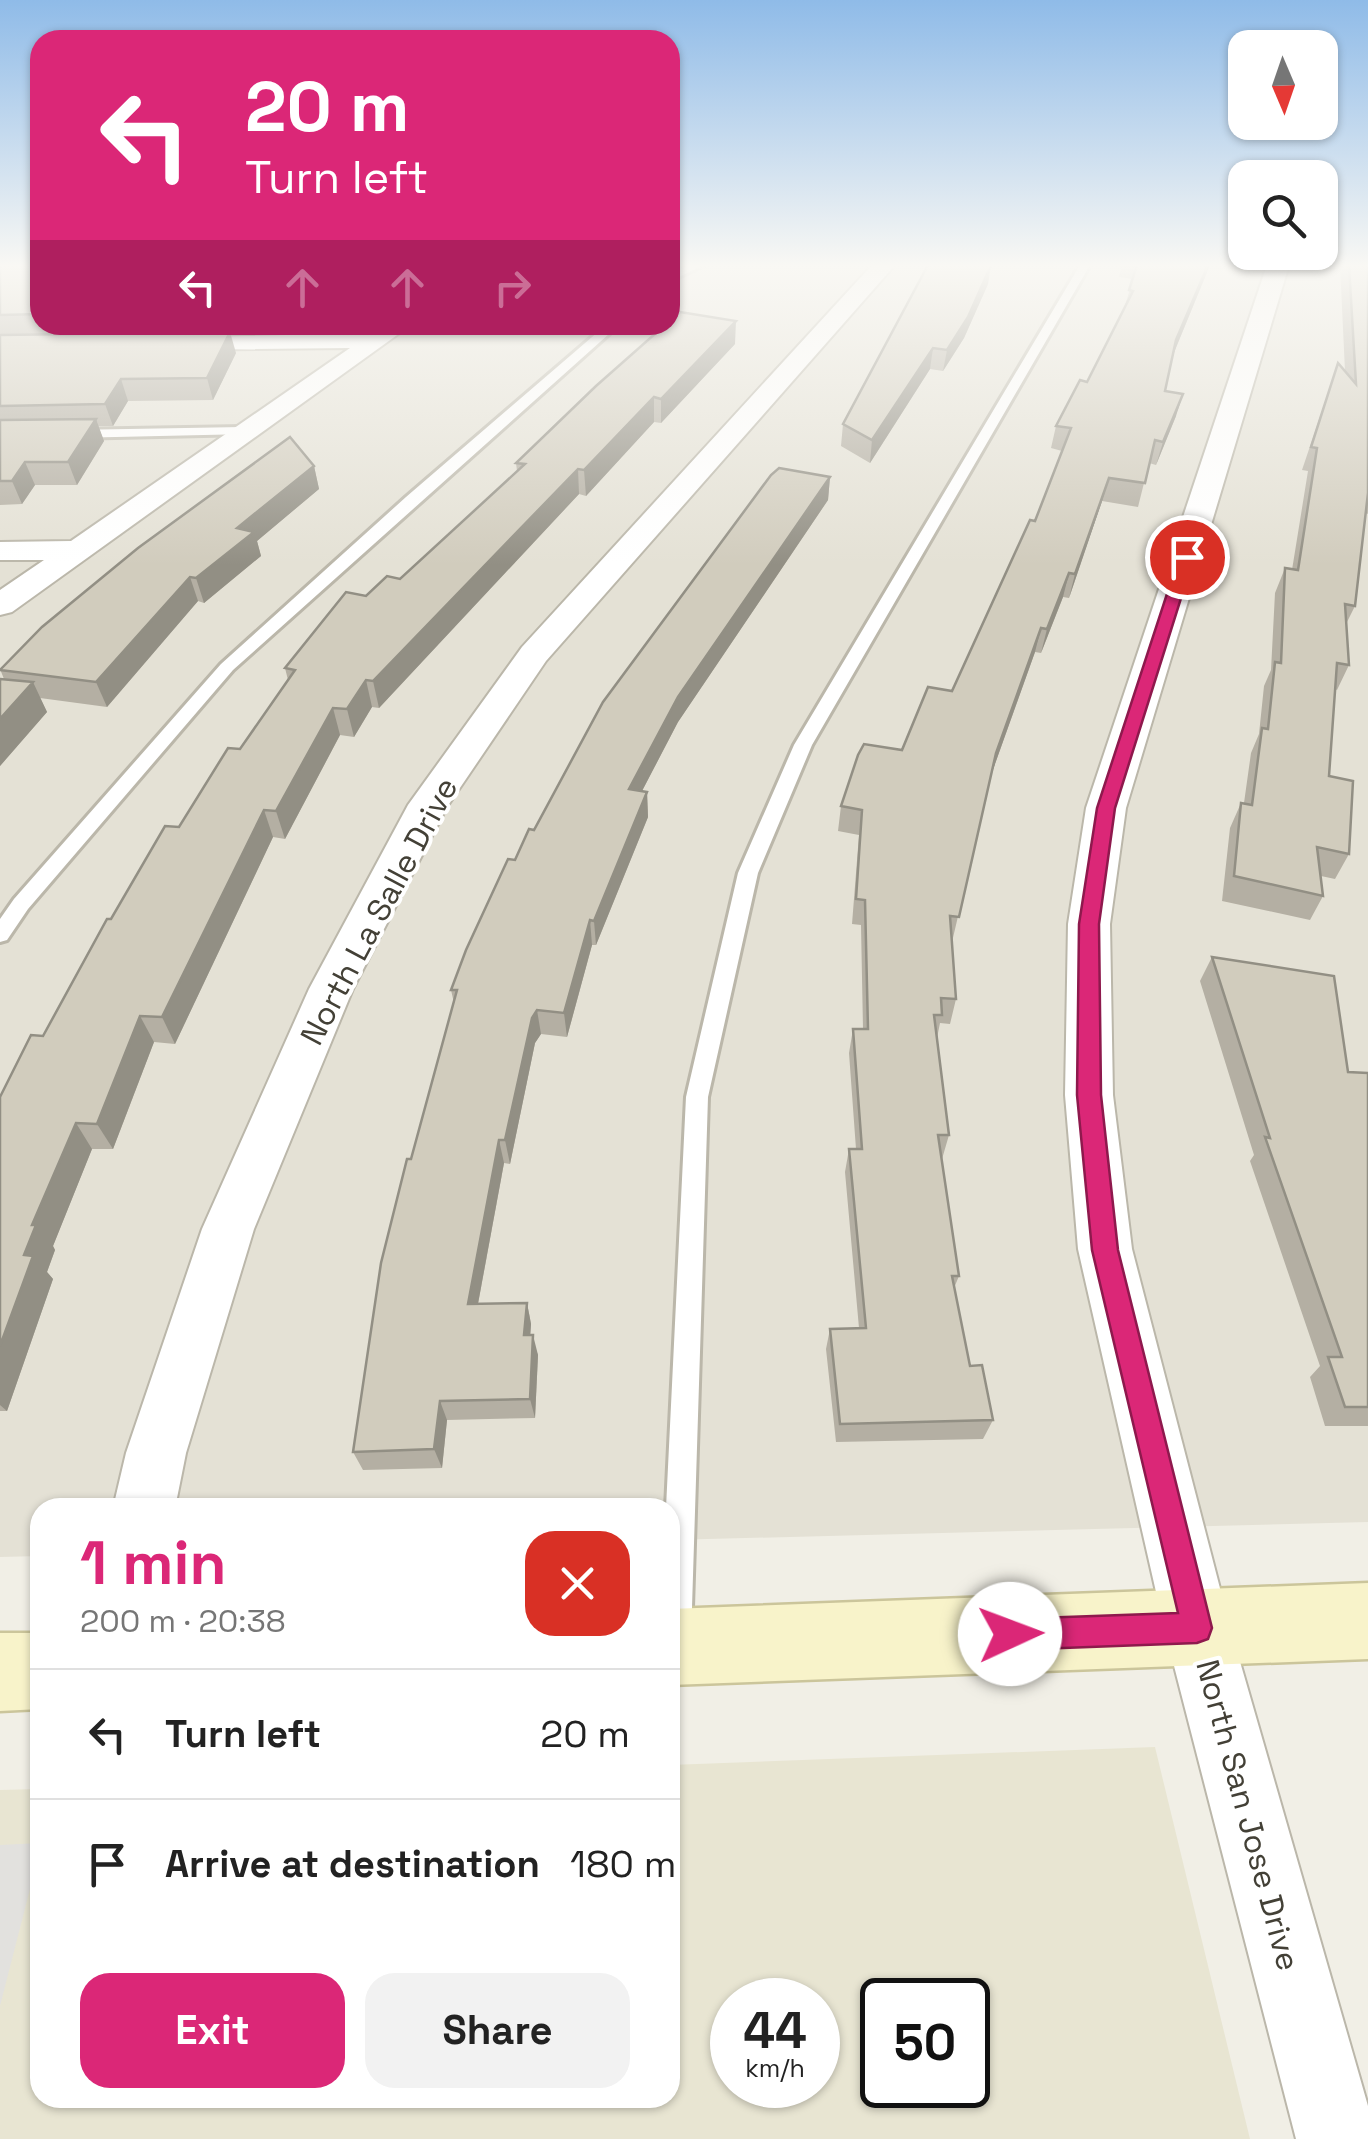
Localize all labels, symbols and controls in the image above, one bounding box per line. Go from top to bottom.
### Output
north arrow [1228,30,1338,140]
map controls [1228,30,1338,270]
text: 20 m [245,62,410,151]
icon: left [80,70,210,200]
text: Turn left [245,149,428,206]
button: search [1228,160,1338,270]
icon: left [170,260,225,315]
icon: ahead [275,260,330,315]
icon: ahead [380,260,435,315]
icon: right [485,260,540,315]
pin [1145,515,1230,600]
icon: arrive [1160,530,1215,585]
street label: North La Salle Drive [292,770,466,1052]
text: 1 min [80,1525,227,1602]
button: close [525,1531,630,1636]
position arrow [958,1582,1062,1686]
text: 200 m · 20:38 [80,1601,286,1641]
street label: North San Jose Drive [1187,1655,1309,1975]
icon: left [80,1707,135,1762]
text: Turn left [165,1710,321,1758]
text: 20 m [540,1710,630,1758]
icon: arrive [80,1837,135,1892]
text: Arrive at destination [165,1840,540,1888]
text: 180 m [570,1840,676,1888]
button: Exit [80,1973,345,2088]
button: Share [365,1973,630,2088]
speed limit sign: 50 [860,1978,990,2108]
text: 44 [743,1999,807,2063]
text: km/h [745,2052,805,2084]

